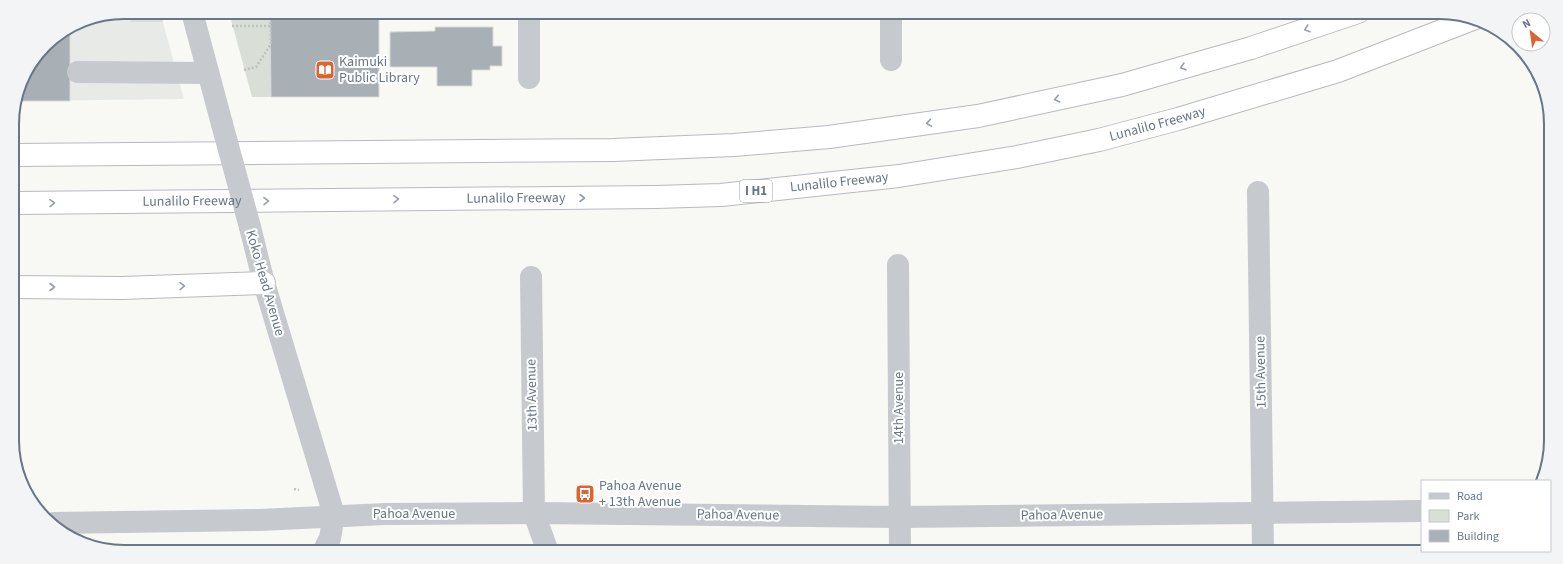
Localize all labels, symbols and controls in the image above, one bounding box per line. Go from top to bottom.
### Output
north arrow [1511,12,1551,52]
text: N [1520,15,1533,32]
one-way arrow [1304,24,1311,33]
place label: Kaimuki Public Library [339,52,420,88]
library icon: Kaimuki Public Library [314,59,336,81]
one-way arrow [1180,62,1187,71]
one-way arrow [1054,94,1060,102]
street label: Lunalilo Freeway [1107,101,1209,147]
one-way arrow [926,118,933,127]
street label: Lunalilo Freeway [789,167,890,198]
road number: I H1 [740,180,772,202]
street label: Lunalilo Freeway [466,188,566,209]
street label: Lunalilo Freeway [142,191,242,212]
one-way arrow [579,194,585,202]
one-way arrow [393,195,399,203]
one-way arrow [263,196,269,205]
one-way arrow [49,198,55,207]
street label: Koko Head Avenue [240,228,290,338]
one-way arrow [179,282,185,290]
one-way arrow [49,283,55,291]
street label: 15th Avenue [1250,336,1272,408]
street label: 13th Avenue [521,359,543,431]
street label: 14th Avenue [889,372,909,444]
place label: Pahoa Avenue + 13th Avenue [599,476,681,512]
legend [1421,480,1551,552]
bus stop icon: Pahoa Avenue + 13th Avenue [574,483,596,505]
text: Road [1457,488,1483,505]
street label: Pahoa Avenue [373,504,455,524]
street label: Pahoa Avenue [697,504,779,526]
street label: Pahoa Avenue [1021,504,1103,526]
text: Park [1457,508,1479,525]
text: Building [1457,528,1499,545]

